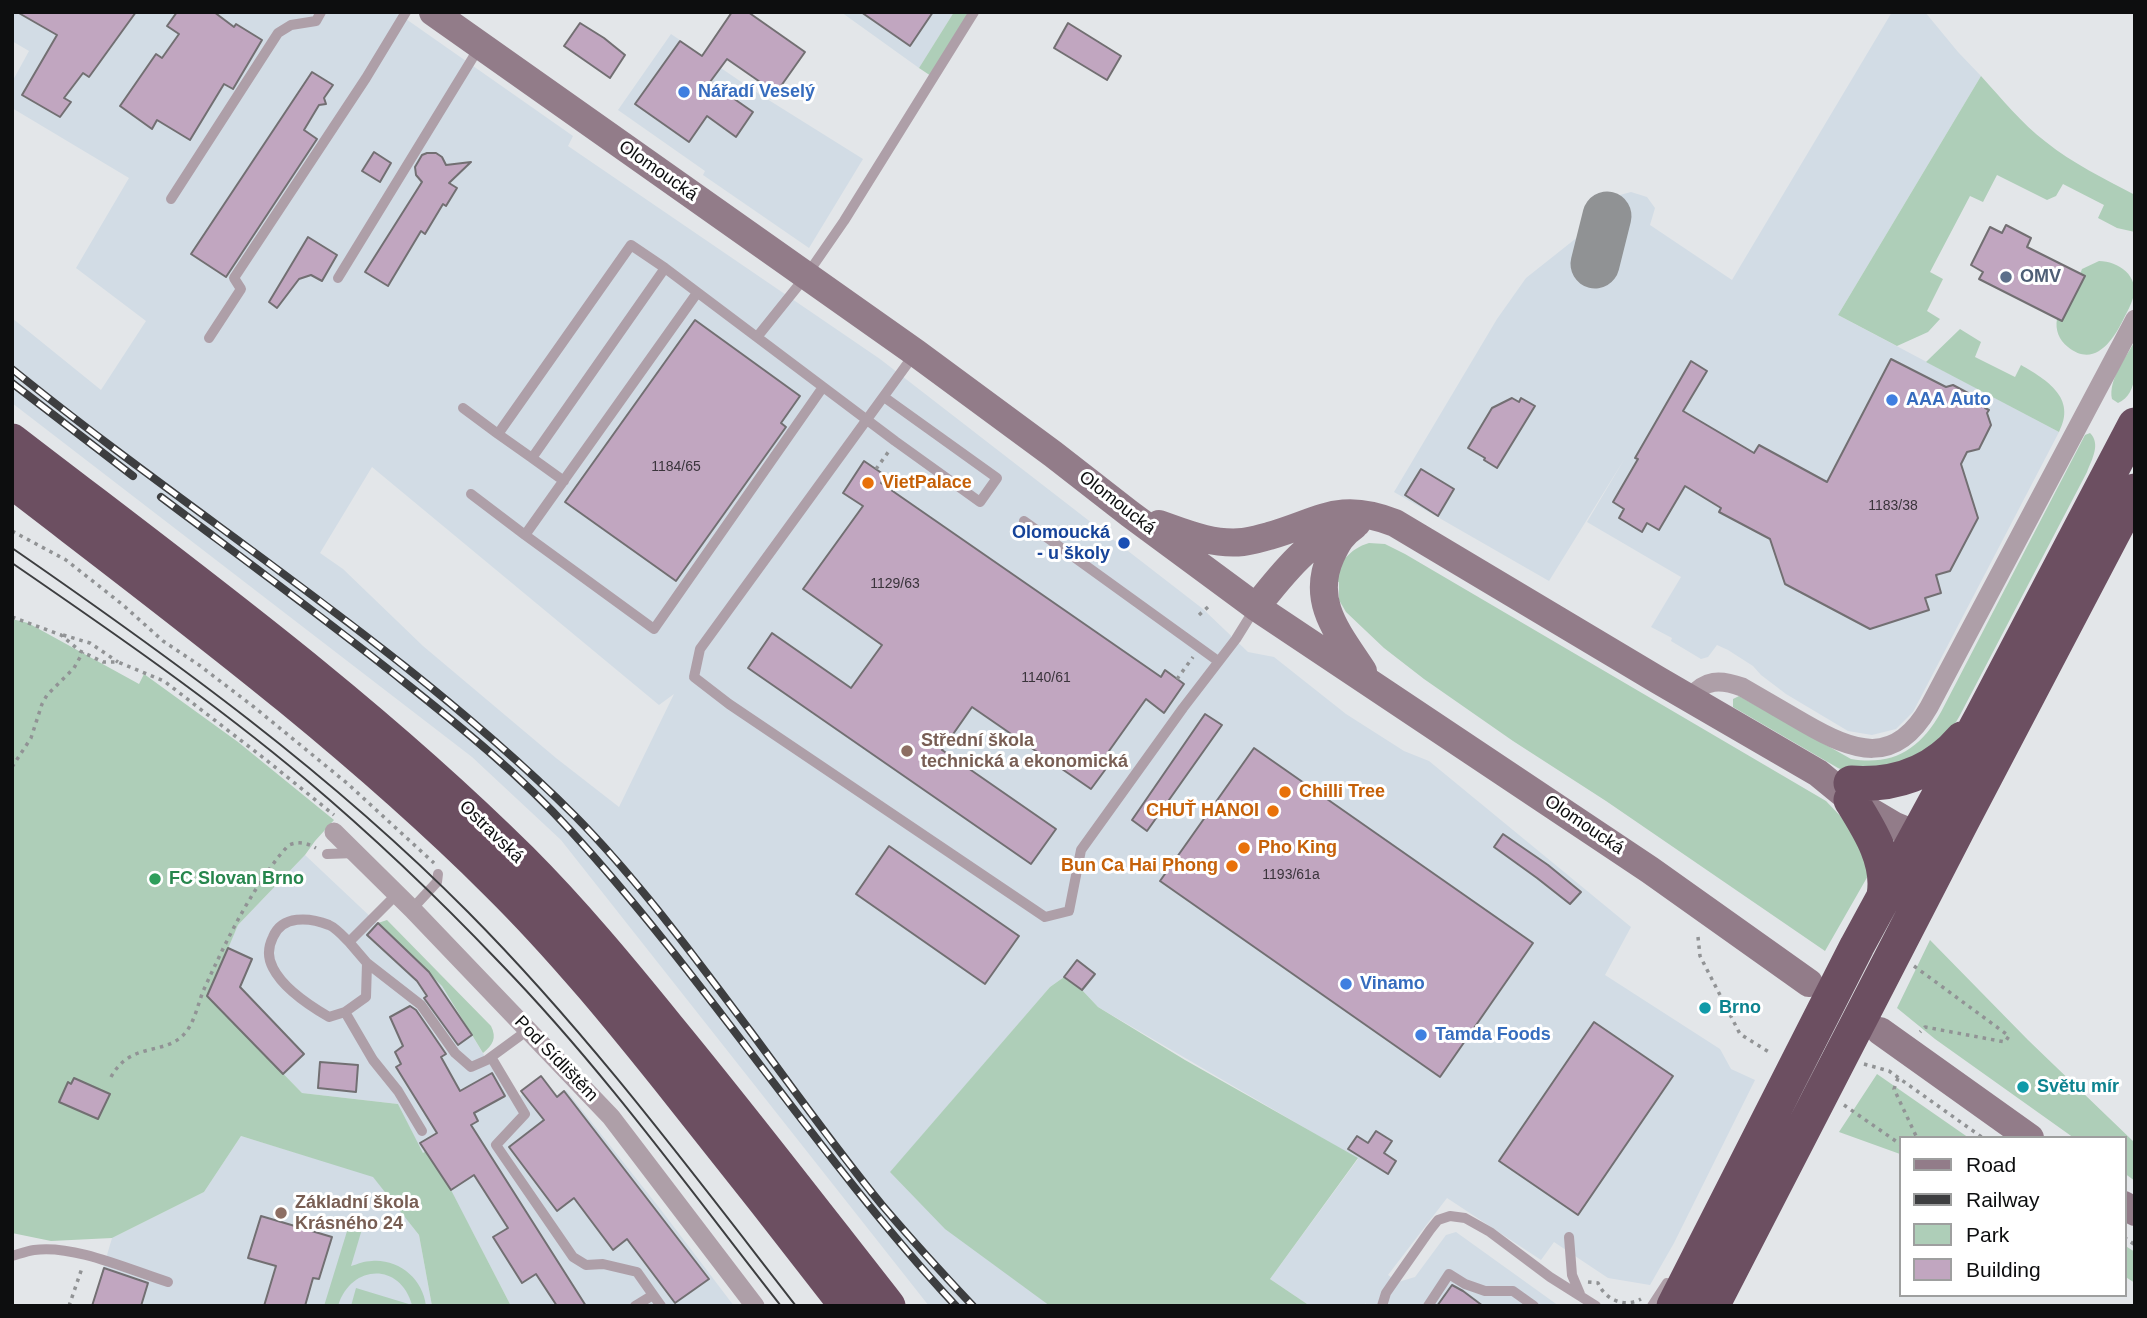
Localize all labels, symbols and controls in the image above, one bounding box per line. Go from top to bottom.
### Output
place label: Nářadí Veselý [698,81,815,103]
marker: Nářadí Veselý [676,84,692,100]
street label: Olomoucká [615,136,701,206]
place label: OMV [2020,266,2061,288]
marker: OMV [1998,269,2014,285]
place label: AAA Auto [1906,389,1991,411]
marker: AAA Auto [1884,392,1900,408]
house number: 1184/65 [651,459,701,475]
street label: Olomoucká [1074,466,1160,540]
place label: VietPalace [882,472,972,494]
marker: VietPalace [860,475,876,491]
house number: 1183/38 [1868,498,1918,514]
place label: Olomoucká - u školy [1012,522,1110,564]
marker: Olomoucká - u školy [1116,535,1132,551]
house number: 1129/63 [870,576,920,592]
house number: 1140/61 [1021,670,1071,686]
place label: Střední škola technická a ekonomická [921,730,1128,772]
marker: Střední škola technická a ekonomická [899,743,915,759]
place label: Chilli Tree [1299,781,1385,803]
marker: Chilli Tree [1277,784,1293,800]
street label: Olomoucká [1540,791,1628,859]
street label: Ostravská [454,796,528,868]
place label: CHUŤ HANOI [1146,800,1259,822]
marker: CHUŤ HANOI [1265,803,1281,819]
place label: Pho King [1258,837,1337,859]
marker: Pho King [1236,840,1252,856]
place label: Bun Ca Hai Phong [1061,855,1218,877]
marker: Bun Ca Hai Phong [1224,858,1240,874]
house number: 1193/61a [1262,867,1320,883]
place label: FC Slovan Brno [169,868,304,890]
marker: FC Slovan Brno [147,871,163,887]
place label: Vinamo [1360,973,1425,995]
marker: Vinamo [1338,976,1354,992]
place label: Brno [1719,997,1761,1019]
marker: Brno [1697,1000,1713,1016]
street label: Pod Sídlištěm [510,1012,602,1106]
place label: Tamda Foods [1435,1024,1551,1046]
marker: Tamda Foods [1413,1027,1429,1043]
place label: Světu mír [2037,1076,2119,1098]
marker: Světu mír [2015,1079,2031,1095]
legend [1898,1136,2126,1297]
text: Road [1966,1153,2016,1176]
text: Railway [1966,1188,2040,1211]
place label: Základní škola Krásného 24 [295,1192,419,1234]
marker: Základní škola Krásného 24 [273,1205,289,1221]
text: Park [1966,1223,2009,1246]
text: Building [1966,1258,2041,1281]

